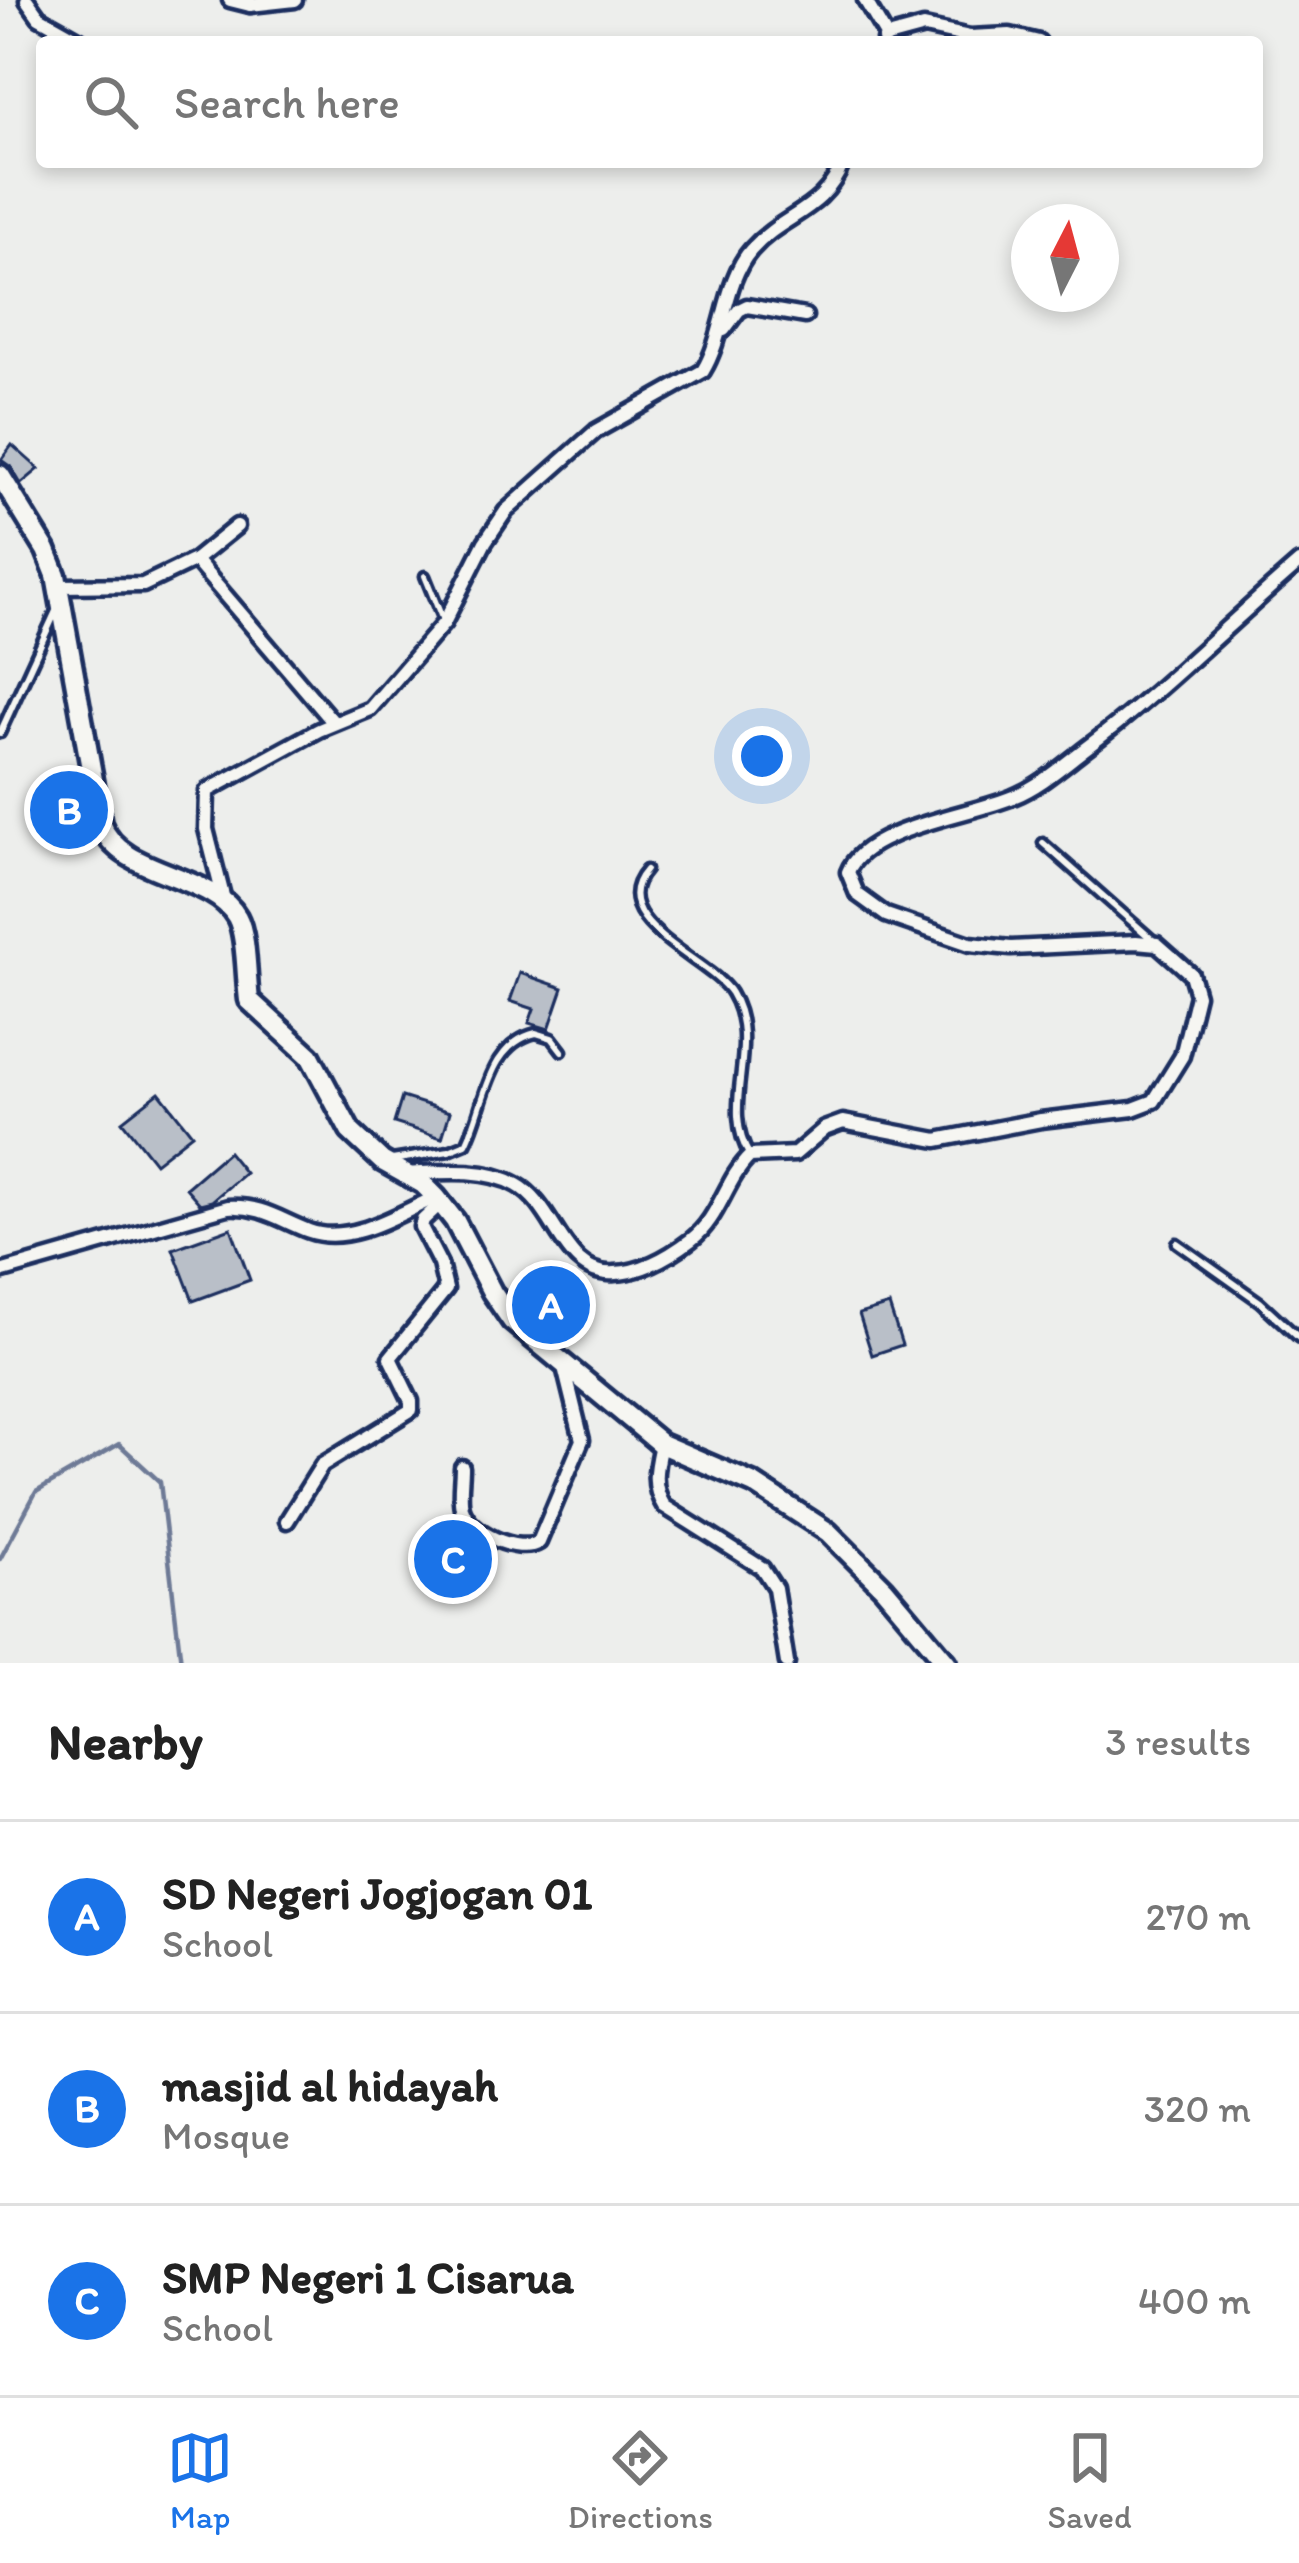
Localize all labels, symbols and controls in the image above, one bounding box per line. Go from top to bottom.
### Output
search box [36,36,1263,168]
icon: search [78,69,144,135]
text: Search here [174,75,400,129]
north arrow [1011,204,1119,312]
your location [732,726,792,786]
pin: B [30,765,108,855]
pin: A [512,1260,590,1350]
pin: C [414,1514,492,1604]
text: Nearby [48,1711,203,1772]
text: 3 results [1105,1718,1251,1765]
text: SD Negeri Jogjogan 01 [162,1866,592,1920]
text: A [75,1893,99,1940]
text: 270 m [1146,1893,1251,1940]
text: School [162,1920,273,1967]
text: masjid al hidayah [162,2058,498,2112]
text: B [74,2085,100,2132]
text: 320 m [1144,2085,1251,2132]
text: Mosque [162,2112,290,2159]
text: SMP Negeri 1 Cisarua [162,2250,574,2304]
text: C [74,2277,100,2324]
text: 400 m [1138,2277,1251,2324]
text: School [162,2304,273,2351]
tab: Map [167,2425,233,2536]
tab: Directions [568,2425,713,2536]
tab: Saved [1048,2425,1132,2536]

